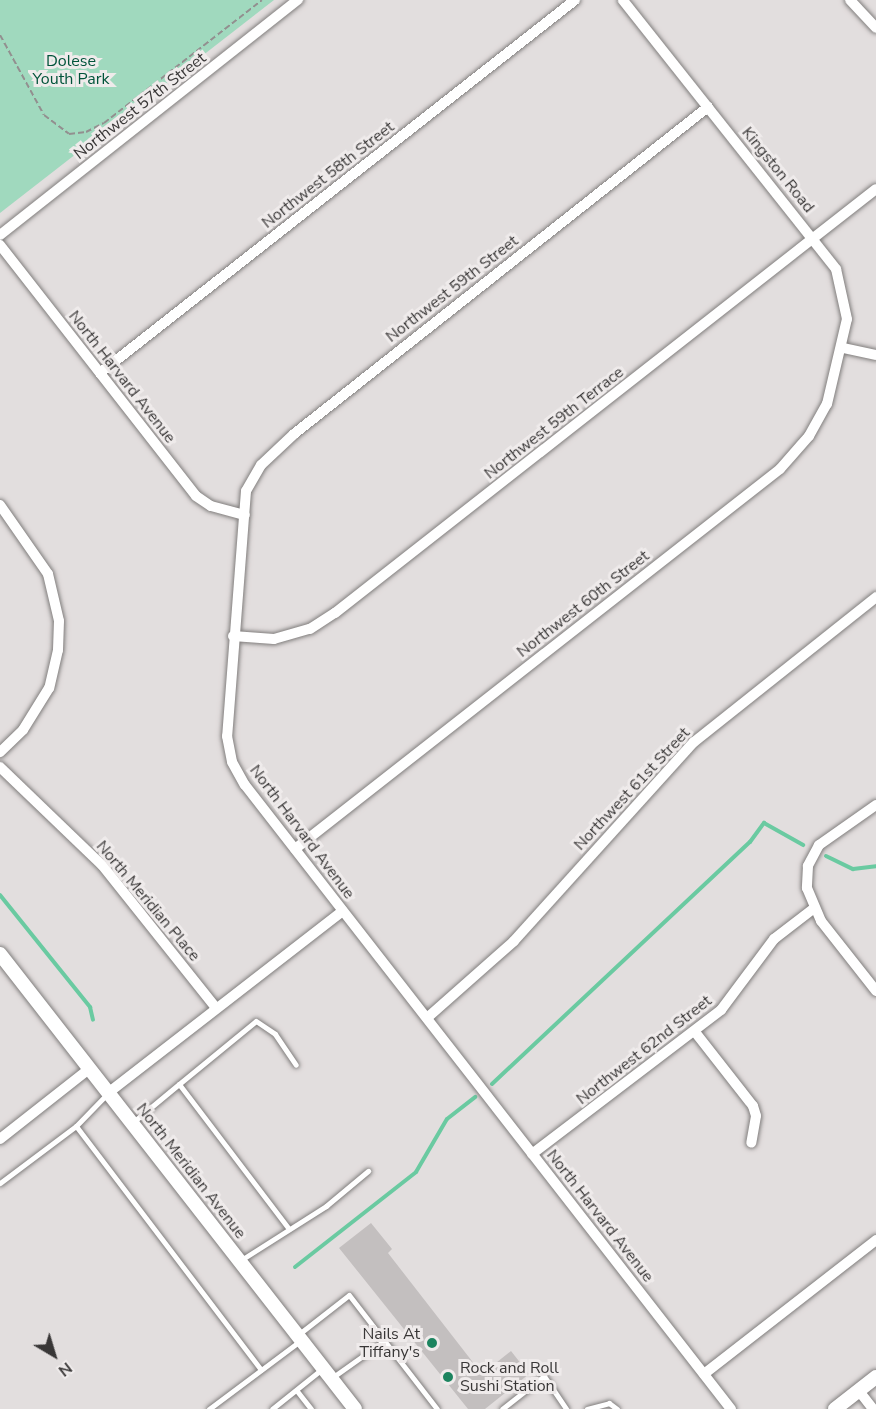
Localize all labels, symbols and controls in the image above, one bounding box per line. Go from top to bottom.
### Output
street label: Northwest 57th Street [70,48,210,164]
park label: Dolese Youth Park [33,51,109,89]
street label: Northwest 58th Street [258,117,398,233]
street label: Kingston Road [738,123,818,217]
street label: Northwest 59th Street [382,231,522,347]
street label: North Harvard Avenue [64,307,180,447]
street label: Northwest 59th Terrace [481,363,627,483]
street label: Northwest 60th Street [513,546,653,662]
street label: Northwest 61st Street [570,724,694,854]
street label: North Harvard Avenue [245,761,359,903]
street label: North Meridian Place [92,837,204,965]
street label: Northwest 62nd Street [573,991,715,1109]
street label: North Meridian Avenue [132,1099,250,1243]
street label: North Harvard Avenue [542,1146,658,1286]
place label: Nails At Tiffany's [359,1324,420,1362]
north arrow [24,1325,84,1385]
marker: Nails At Tiffany's [425,1336,439,1350]
text: N [54,1357,77,1382]
place label: Rock and Roll Sushi Station [460,1358,559,1396]
marker: Rock and Roll Sushi Station [441,1370,455,1384]

